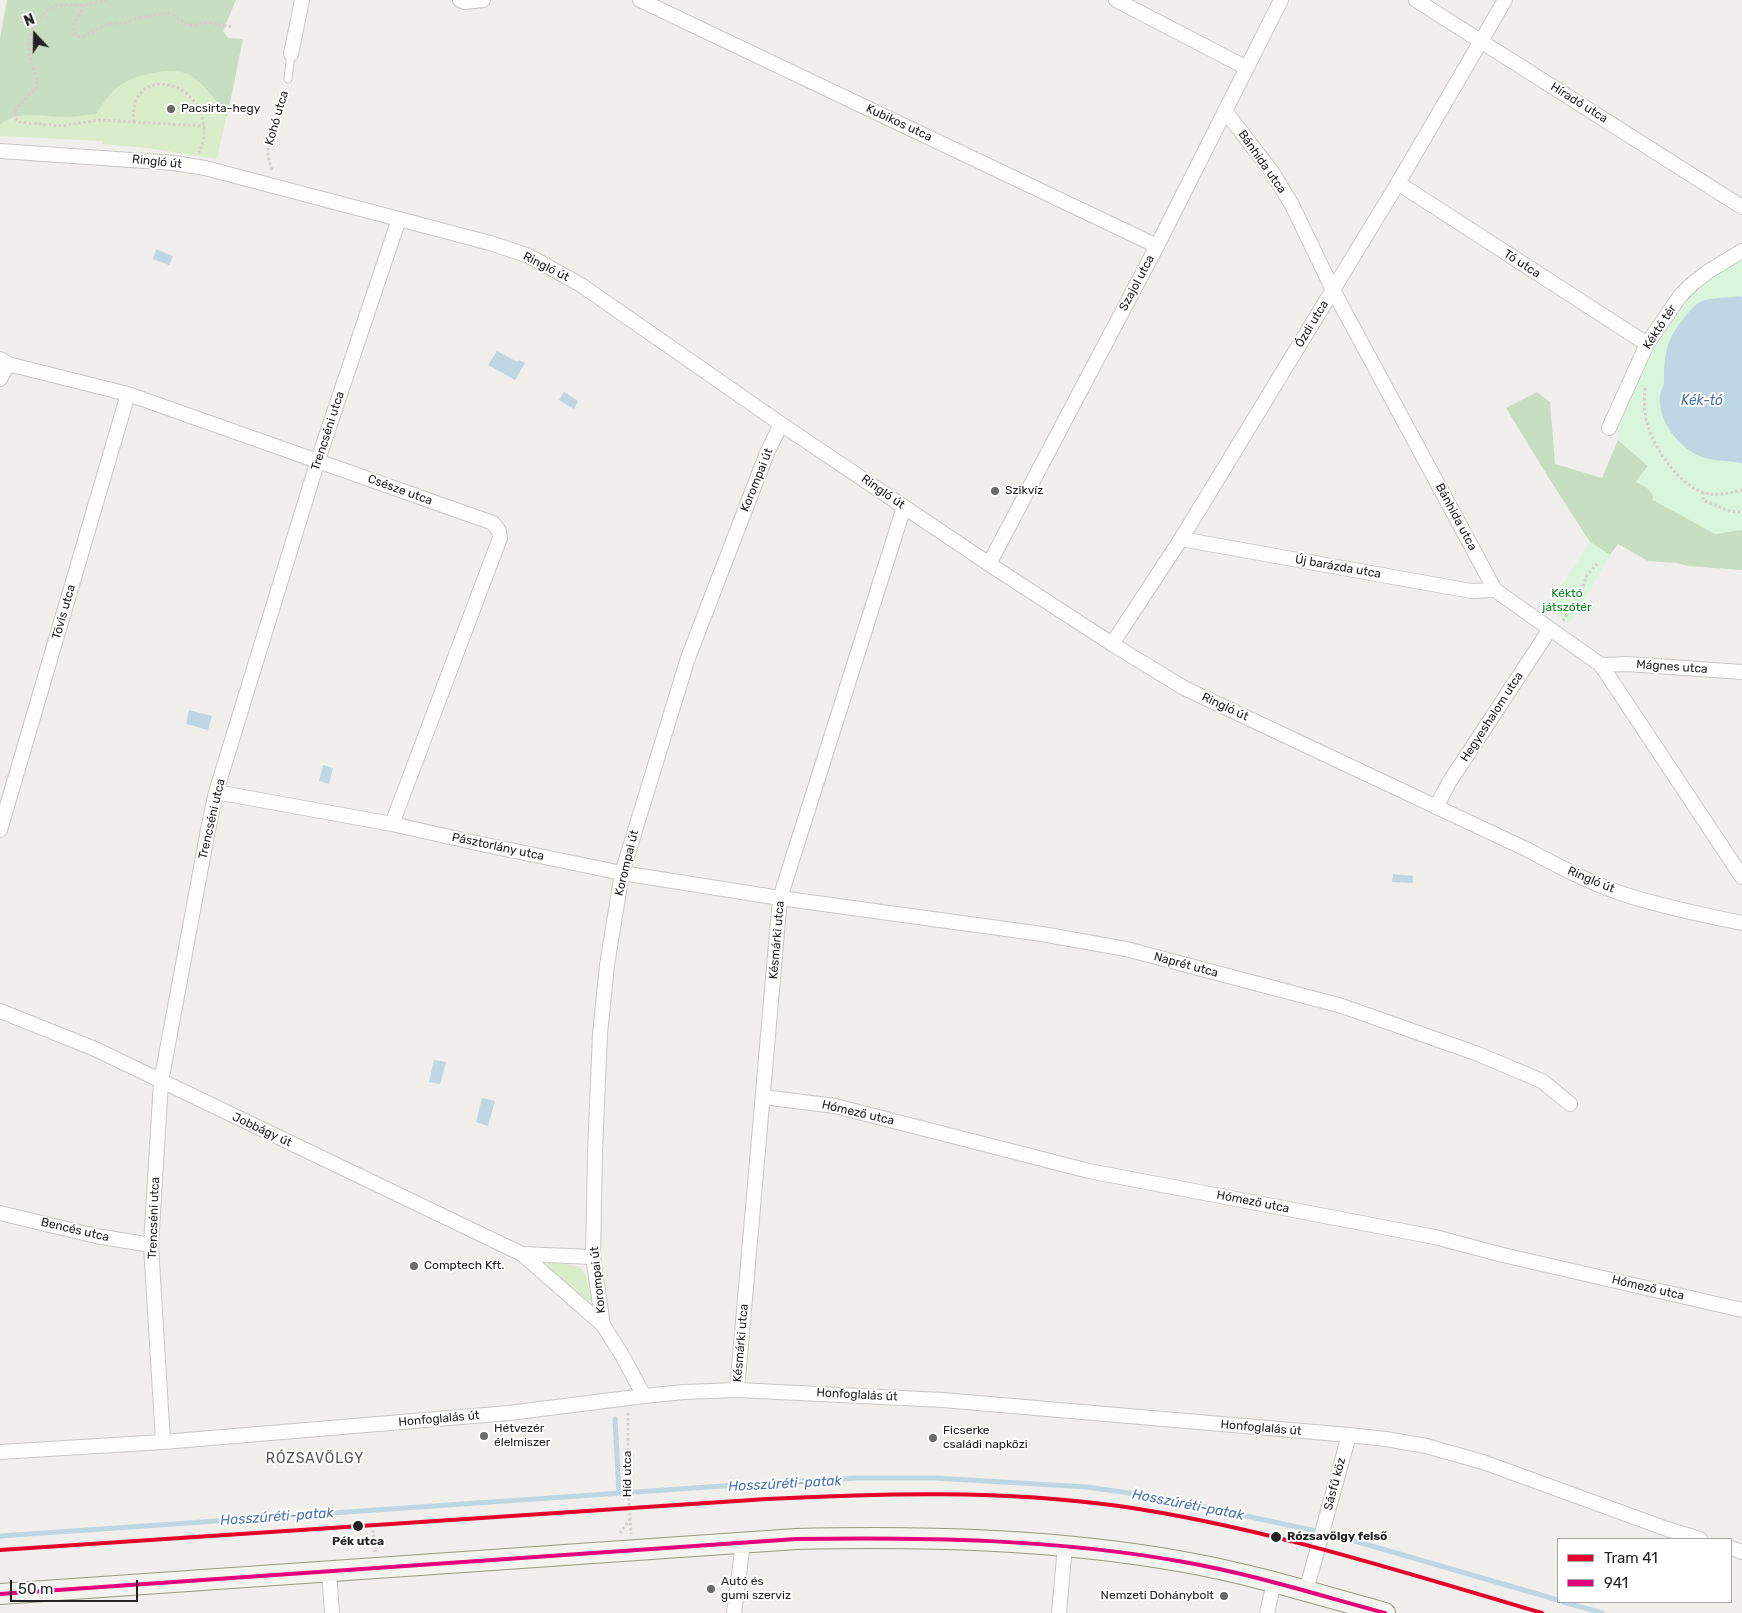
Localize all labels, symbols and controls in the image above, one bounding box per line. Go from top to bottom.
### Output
north arrow [10,10,60,60]
text: N [22,11,37,30]
street label: Híradó utca [1548,80,1610,126]
street label: Kohó utca [262,89,292,147]
street label: Kubikos utca [864,101,934,145]
place label: Pacsirta-hegy [181,102,260,116]
marker: Pacsirta-hegy [165,103,177,115]
street label: Bánhida utca [1235,128,1289,196]
street label: Ringló út [131,152,183,172]
street label: Tó utca [1501,247,1543,281]
street label: Ringló út [521,249,571,285]
street label: Szajol utca [1116,253,1158,313]
street label: Ózdi utca [1292,298,1332,350]
street label: Kéktó tér [1640,302,1680,352]
street label: Trencséni utca [308,390,348,472]
water label: Kék-tó [1681,393,1723,409]
street label: Korompai út [738,446,776,514]
street label: Csésze utca [366,472,434,508]
street label: Ringló út [858,472,908,512]
street label: Bánhida utca [1432,481,1480,553]
place label: Szikvíz [1005,484,1043,498]
marker: Szikvíz [989,485,1001,497]
street label: Új barázda utca [1294,552,1382,582]
street label: Tövis utca [49,583,79,641]
park label: Kéktó játszótér [1542,587,1592,615]
street label: Mágnes utca [1636,657,1708,677]
street label: Hegyeshalom utca [1458,669,1526,765]
street label: Ringló út [1199,690,1251,724]
street label: Trencséni utca [196,777,228,861]
street label: Korompai út [612,829,642,897]
street label: Pásztorlány utca [451,830,545,864]
street label: Ringló út [1565,864,1617,896]
street label: Késmárki utca [766,900,788,980]
street label: Naprét utca [1152,949,1220,981]
street label: Hómező utca [820,1098,896,1128]
street label: Jobbágy út [230,1110,294,1150]
street label: Trencséni utca [145,1177,163,1259]
street label: Hómező utca [1215,1188,1291,1216]
street label: Bencés utca [39,1215,111,1245]
street label: Korompai út [587,1246,609,1314]
place label: Comptech Kft. [424,1259,504,1273]
marker: Comptech Kft. [408,1260,420,1272]
street label: Hómező utca [1610,1273,1686,1303]
street label: Késmárki utca [730,1303,752,1383]
street label: Honfoglalás út [816,1386,898,1404]
street label: Honfoglalás út [398,1408,480,1430]
street label: Honfoglalás út [1220,1417,1302,1439]
place label: Hétvezér élelmiszer [494,1422,550,1450]
place label: Ficserke családi napközi [943,1424,1028,1452]
marker: Hétvezér élelmiszer [478,1430,490,1442]
marker: Ficserke családi napközi [927,1432,939,1444]
district label: RÓZSAVÖLGY [264,1451,366,1467]
street label: Híd utca [621,1451,635,1497]
street label: Sásfű köz [1321,1456,1349,1512]
water label: Hosszúréti-patak [728,1473,842,1495]
water label: Hosszúréti-patak [1131,1486,1245,1524]
water label: Hosszúréti-patak [220,1505,334,1529]
marker: Pék utca [351,1519,365,1533]
marker: Rózsavölgy felső [1269,1530,1283,1544]
place label: Rózsavölgy felső [1287,1530,1387,1544]
place label: Pék utca [332,1535,384,1549]
legend [1557,1538,1732,1603]
text: Tram 41 [1604,1549,1658,1567]
scale bar [12,1570,140,1602]
text: 941 [1604,1574,1628,1592]
place label: Autó és gumi szerviz [721,1575,791,1603]
text: 50 m [18,1580,53,1598]
marker: Autó és gumi szerviz [705,1583,717,1595]
place label: Nemzeti Dohánybolt [1101,1589,1214,1603]
marker: Nemzeti Dohánybolt [1218,1590,1230,1602]

